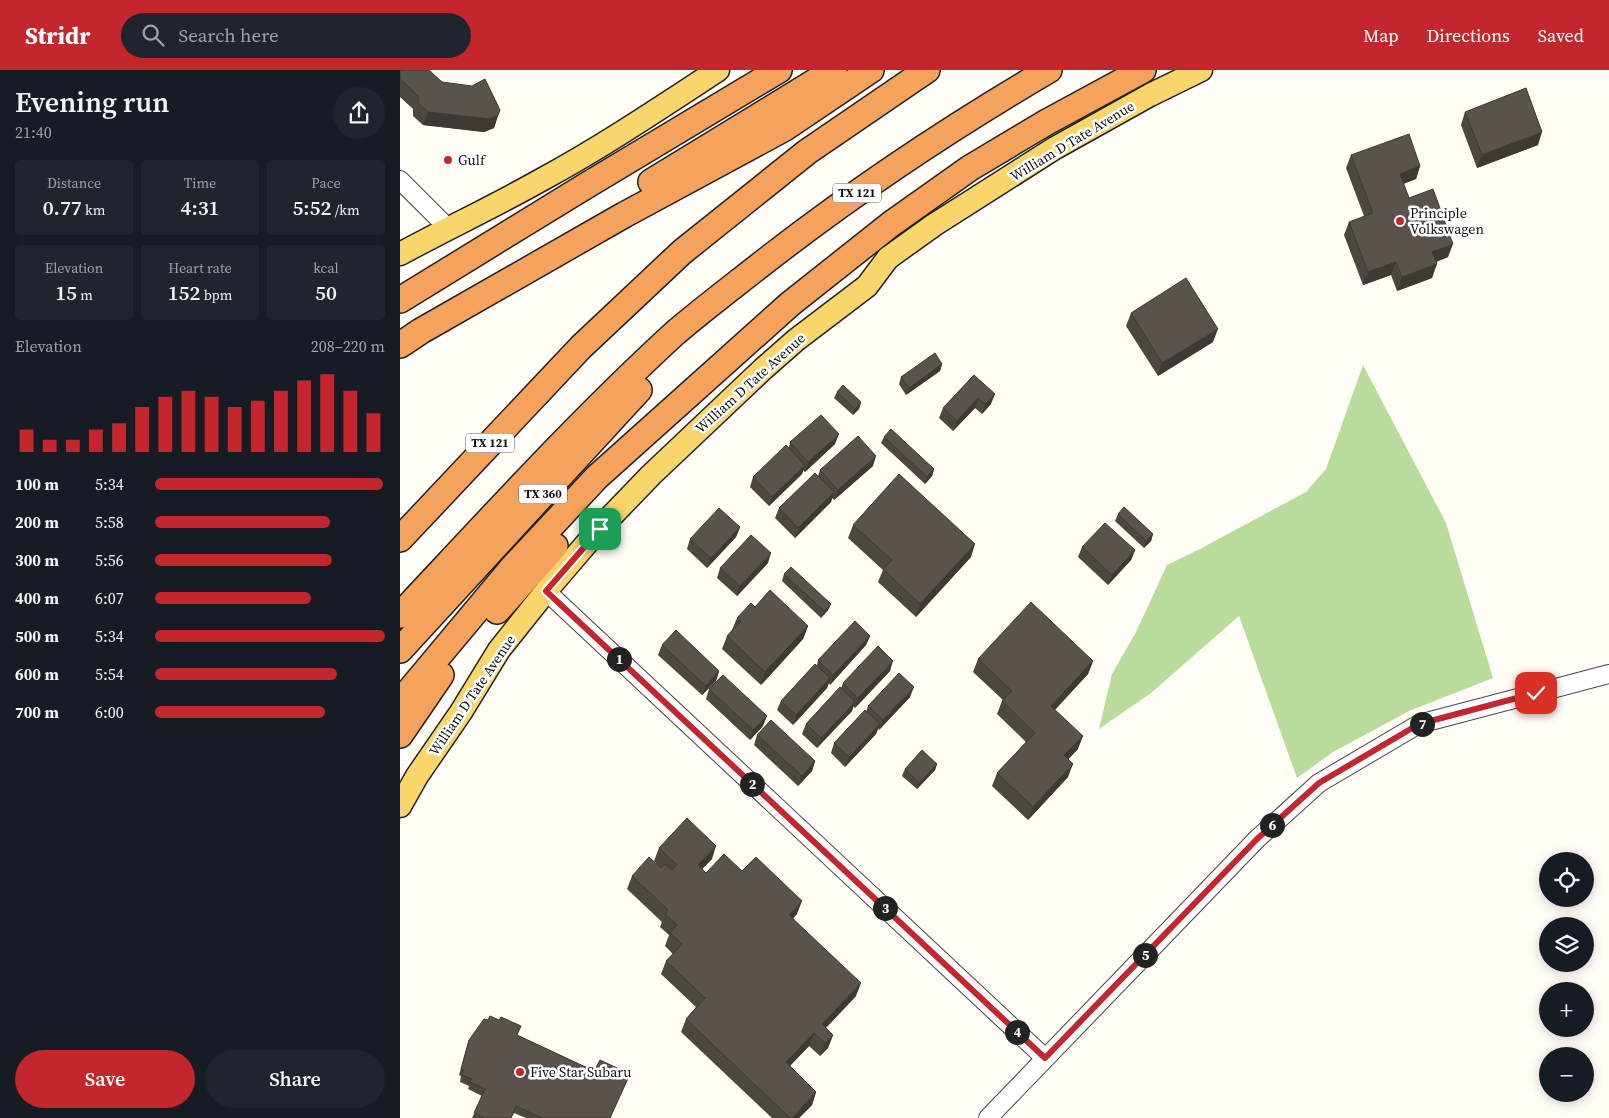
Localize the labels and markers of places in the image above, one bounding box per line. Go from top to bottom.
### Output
place label: Gulf [458,150,486,170]
marker: Gulf [442,154,454,166]
place label: Principle Volkswagen [1410,203,1484,239]
marker: Principle Volkswagen [1394,215,1406,227]
pin [579,508,621,550]
pin: 1 [606,646,632,672]
pin [1515,672,1557,714]
pin: 7 [1410,712,1434,736]
pin: 2 [740,772,764,796]
pin: 6 [1260,812,1284,838]
pin: 3 [872,896,898,920]
pin: 5 [1132,942,1158,968]
pin: 4 [1004,1020,1030,1044]
place label: Five Star Subaru [530,1062,631,1082]
marker: Five Star Subaru [514,1066,526,1078]

